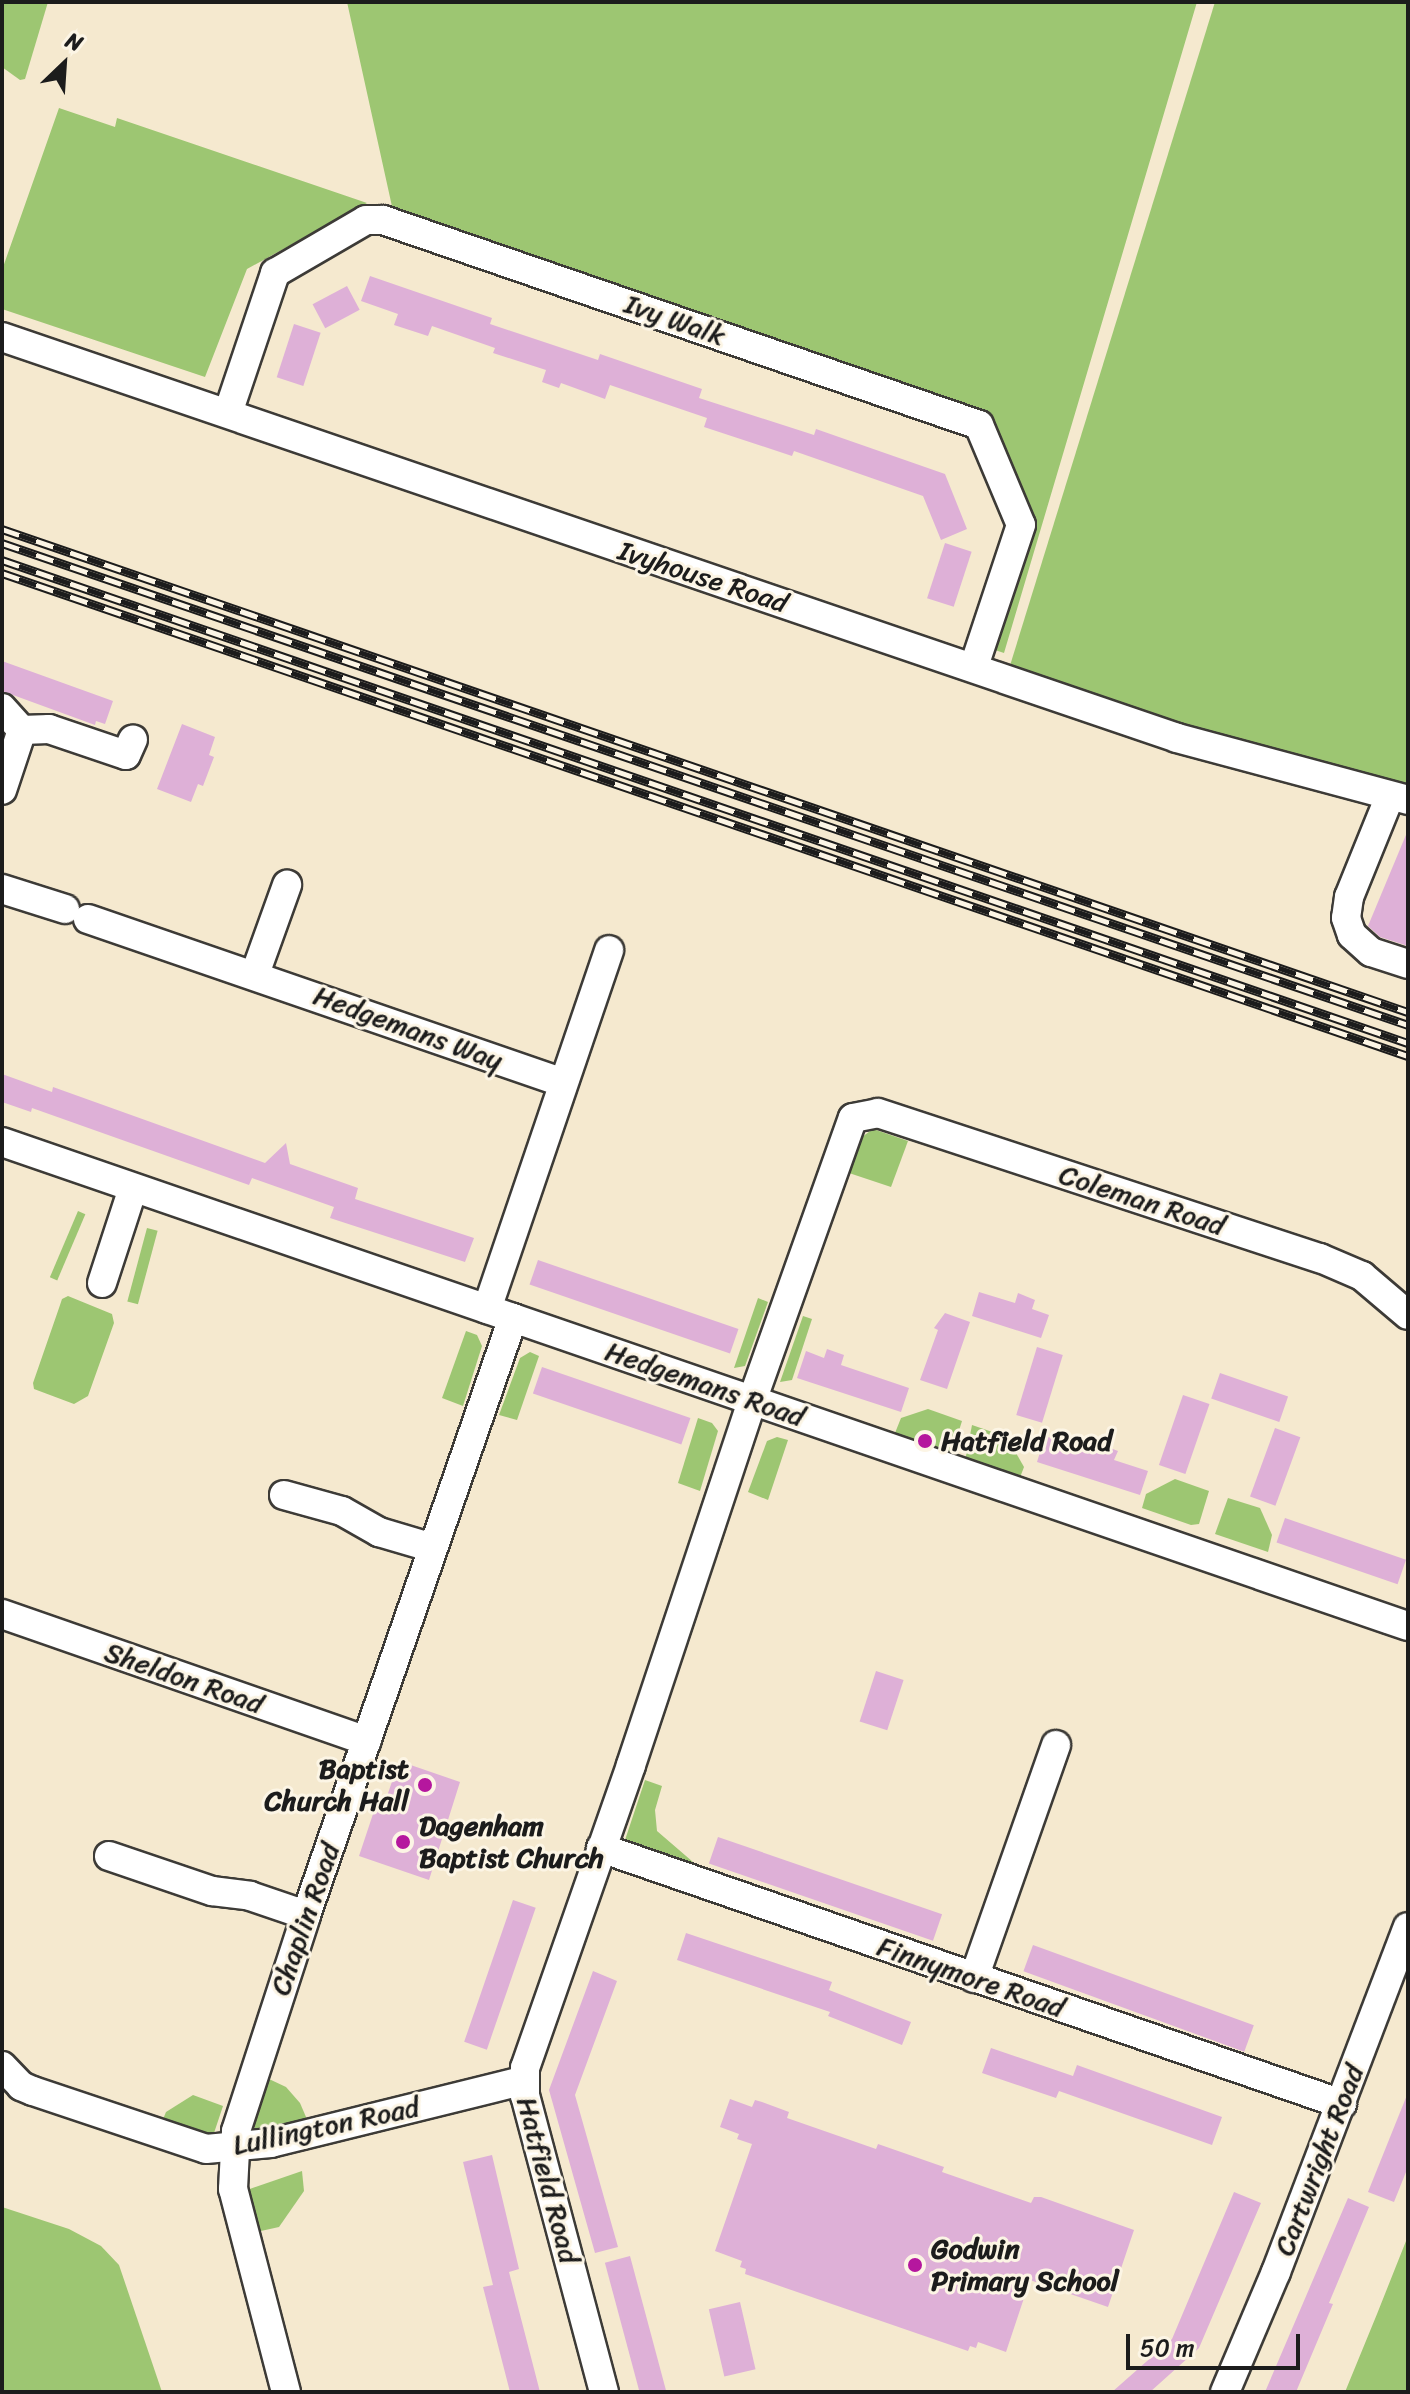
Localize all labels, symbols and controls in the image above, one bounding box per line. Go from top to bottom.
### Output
text: N [59,21,90,63]
north arrow [24,24,104,104]
street label: Ivy Walk [620,287,730,353]
street label: Ivyhouse Road [614,534,792,620]
street label: Hedgemans Way [309,978,507,1078]
street label: Coleman Road [1055,1157,1229,1243]
street label: Hedgemans Road [601,1334,809,1434]
place label: Hatfield Road [941,1424,1112,1458]
marker: Hatfield Road [916,1432,934,1450]
street label: Sheldon Road [100,1635,268,1721]
place label: Baptist Church Hall [265,1752,409,1818]
marker: Baptist Church Hall [416,1776,434,1794]
place label: Dagenham Baptist Church [419,1809,604,1875]
marker: Dagenham Baptist Church [394,1833,412,1851]
street label: Chaplin Road [263,1838,347,2000]
street label: Finnymore Road [873,1929,1069,2025]
street label: Cartwright Road [1267,2060,1371,2260]
street label: Lullington Road [230,2090,422,2162]
street label: Hatfield Road [510,2093,586,2267]
place label: Godwin Primary School [931,2232,1119,2298]
marker: Godwin Primary School [906,2256,924,2274]
scale bar [1130,2318,1304,2368]
text: 50 m [1140,2327,1195,2369]

